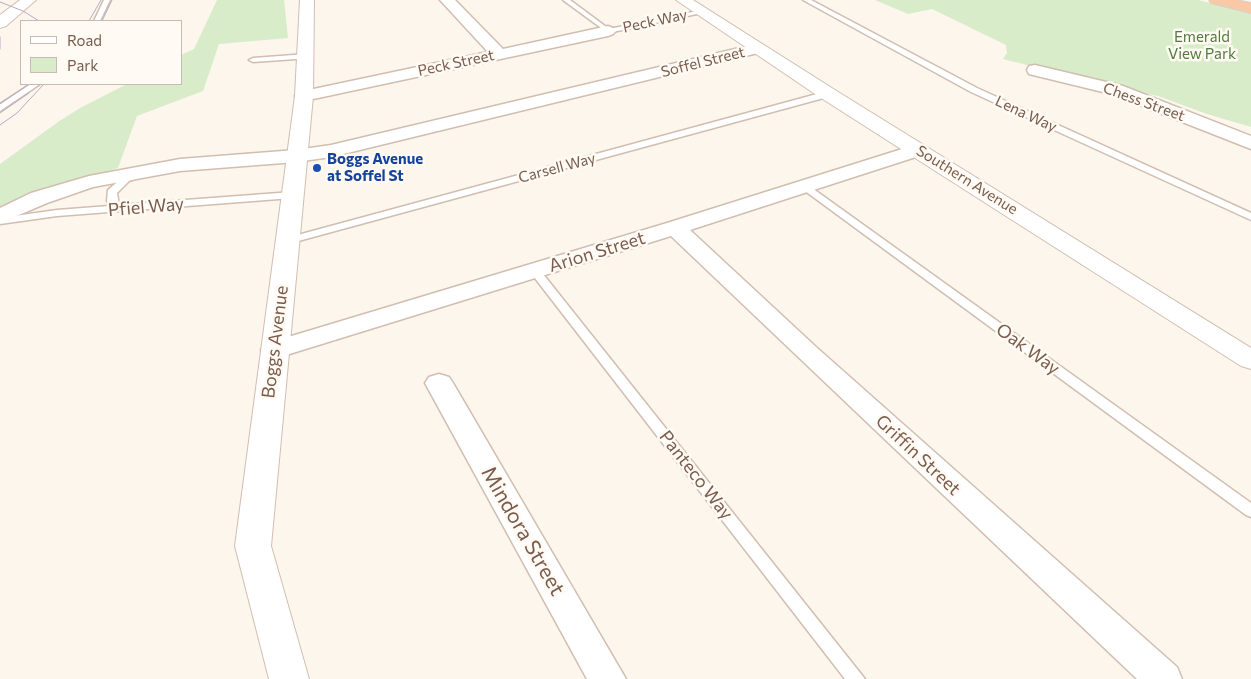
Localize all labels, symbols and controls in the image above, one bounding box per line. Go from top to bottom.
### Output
street label: Peck Way [621,5,689,37]
legend [20,20,182,85]
park label: Emerald View Park [1168,28,1236,63]
text: Road [67,31,102,49]
street label: Soffel Street [659,43,747,81]
street label: Peck Street [416,46,496,80]
text: Park [67,56,98,74]
street label: Chess Street [1101,79,1187,125]
street label: Lena Way [992,92,1060,136]
street label: Southern Avenue [913,142,1021,218]
street label: Carsell Way [517,149,597,187]
place label: Boggs Avenue at Soffel St [327,150,423,185]
marker: Boggs Avenue at Soffel St [311,162,323,174]
street label: Pfiel Way [107,193,185,221]
street label: Arion Street [546,227,648,277]
street label: Boggs Avenue [257,284,293,400]
street label: Oak Way [992,319,1064,379]
street label: Griffin Street [871,410,965,500]
street label: Panteco Way [655,426,737,524]
street label: Mindora Street [476,462,570,600]

